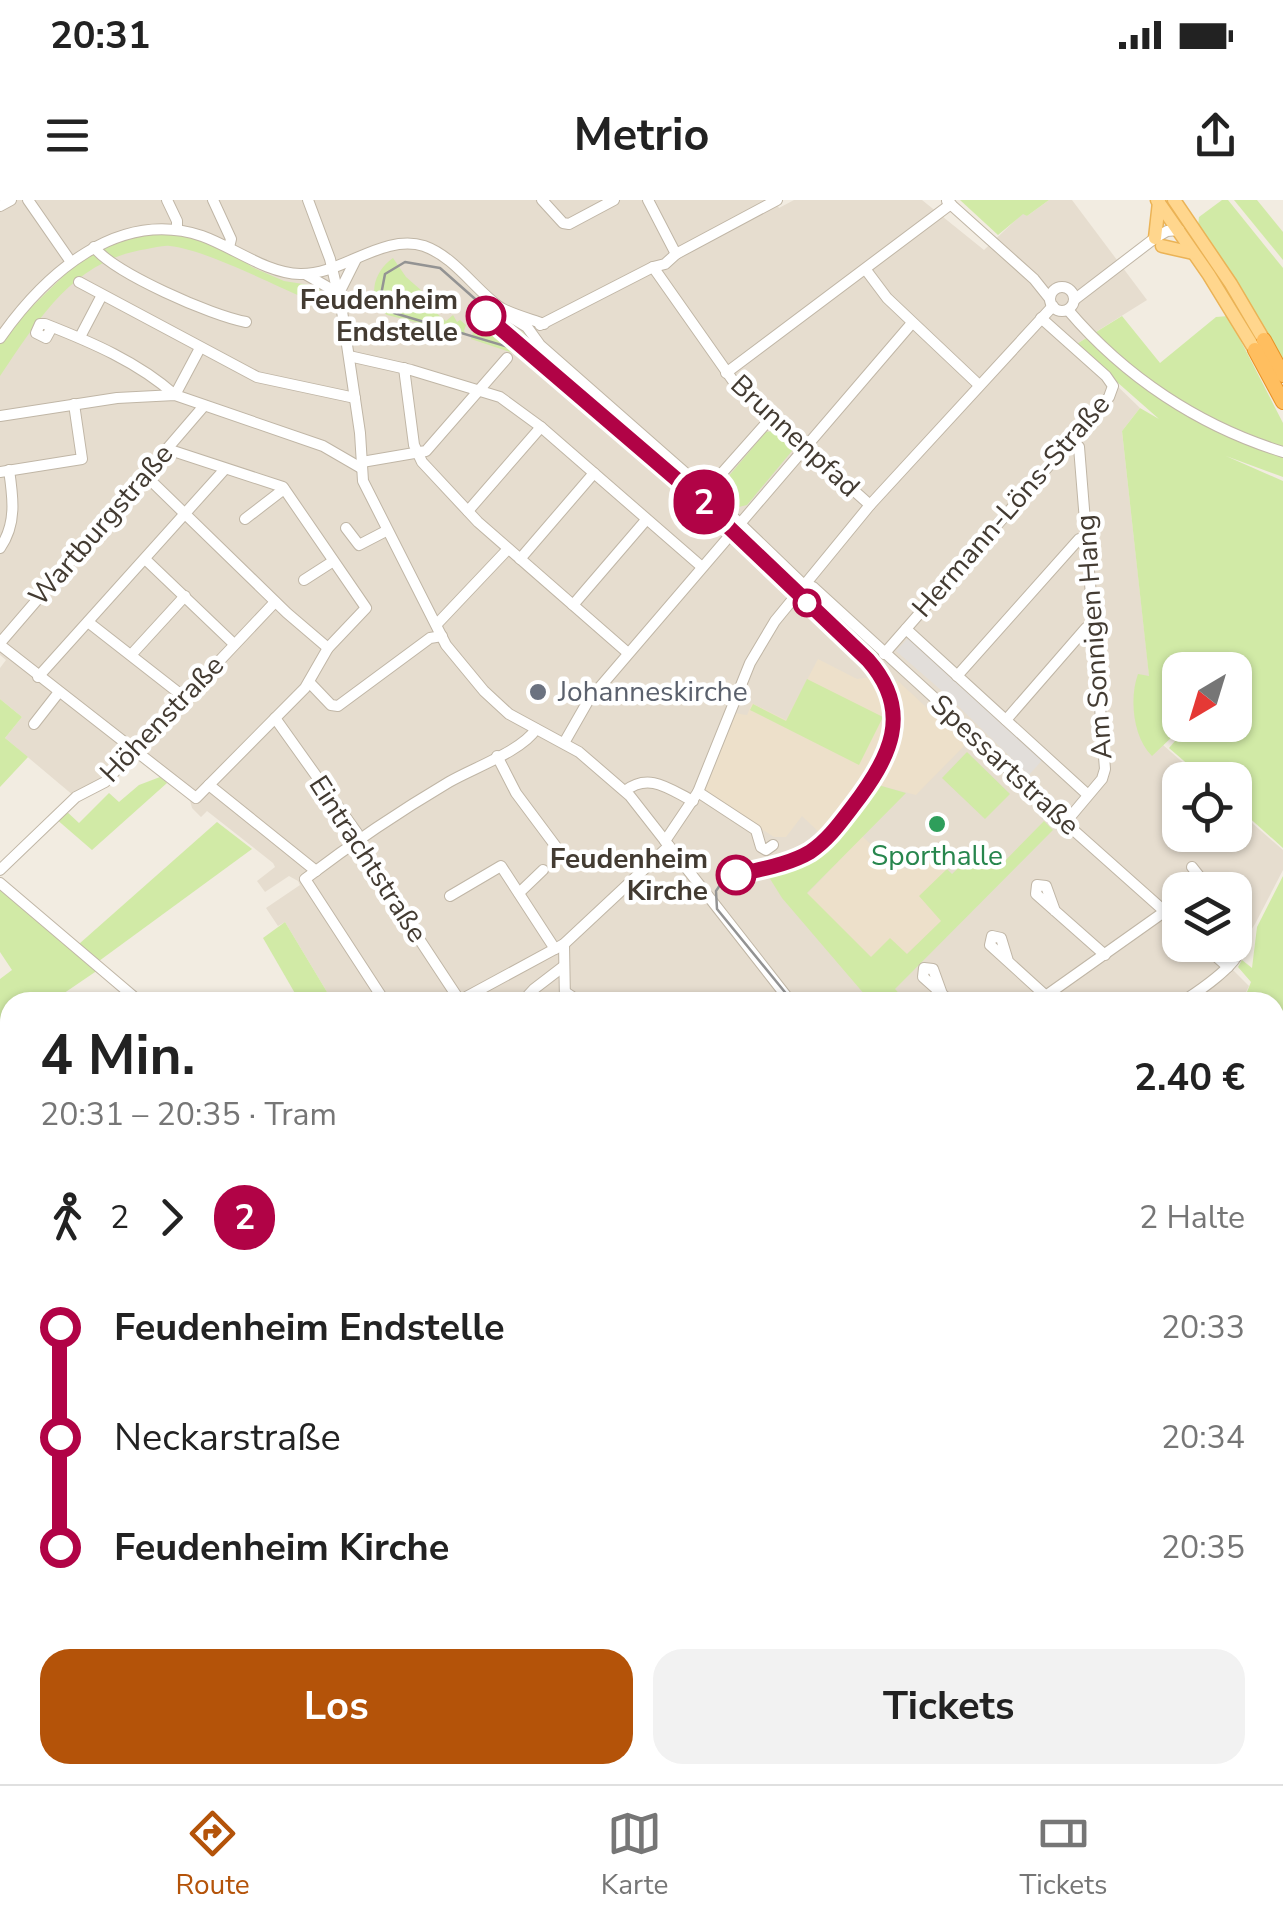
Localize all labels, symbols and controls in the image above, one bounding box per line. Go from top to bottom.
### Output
text: 20:31 [50,10,151,61]
text: Metrio [574,105,709,166]
icon: menu [40,108,95,163]
icon: share [1188,108,1243,163]
place label: Feudenheim Endstelle [300,281,458,351]
marker: Feudenheim Endstelle [467,297,505,335]
street label: Brunnenpfad [722,366,868,506]
street label: Hermann-Löns-Straße [904,386,1118,626]
street label: Wartburgstraße [20,436,182,614]
line badge: 2 [672,470,736,534]
text: 2 [693,479,715,526]
street label: Am Sonnigen Hang [1066,513,1122,761]
unlabelled marker [794,590,820,616]
street label: Höhenstraße [92,647,232,791]
north arrow [1162,652,1252,742]
map controls [1162,652,1252,962]
place label: Johanneskirche [557,673,748,711]
marker: Johanneskirche [527,681,549,703]
street label: Spessartstraße [922,686,1088,844]
button: locate [1162,762,1252,852]
street label: Eintrachtstraße [300,768,436,950]
marker: Sporthalle [926,813,948,835]
place label: Sporthalle [871,837,1003,875]
place label: Feudenheim Kirche [550,840,708,910]
marker: Feudenheim Kirche [717,856,755,894]
button: layers [1162,872,1252,962]
text: 4 Min. [40,1018,195,1093]
text: 2.40 € [1134,1052,1245,1103]
text: 20:31 – 20:35 · Tram [40,1093,337,1136]
icon: walk [40,1190,95,1245]
icon: forward [144,1190,199,1245]
text: 2 [234,1194,255,1241]
text: 2 [110,1196,129,1239]
text: 2 Halte [1139,1196,1245,1239]
text: Feudenheim Endstelle [114,1302,505,1353]
text: 20:33 [1161,1306,1245,1349]
text: Neckarstraße [114,1412,341,1463]
text: 20:34 [1161,1416,1245,1459]
text: Feudenheim Kirche [114,1522,449,1573]
text: 20:35 [1161,1526,1245,1569]
button: Los [40,1649,633,1764]
button: Tickets [653,1649,1245,1764]
tab: Route [175,1806,250,1904]
tab: Karte [601,1806,668,1904]
tab: Tickets [1019,1806,1108,1904]

